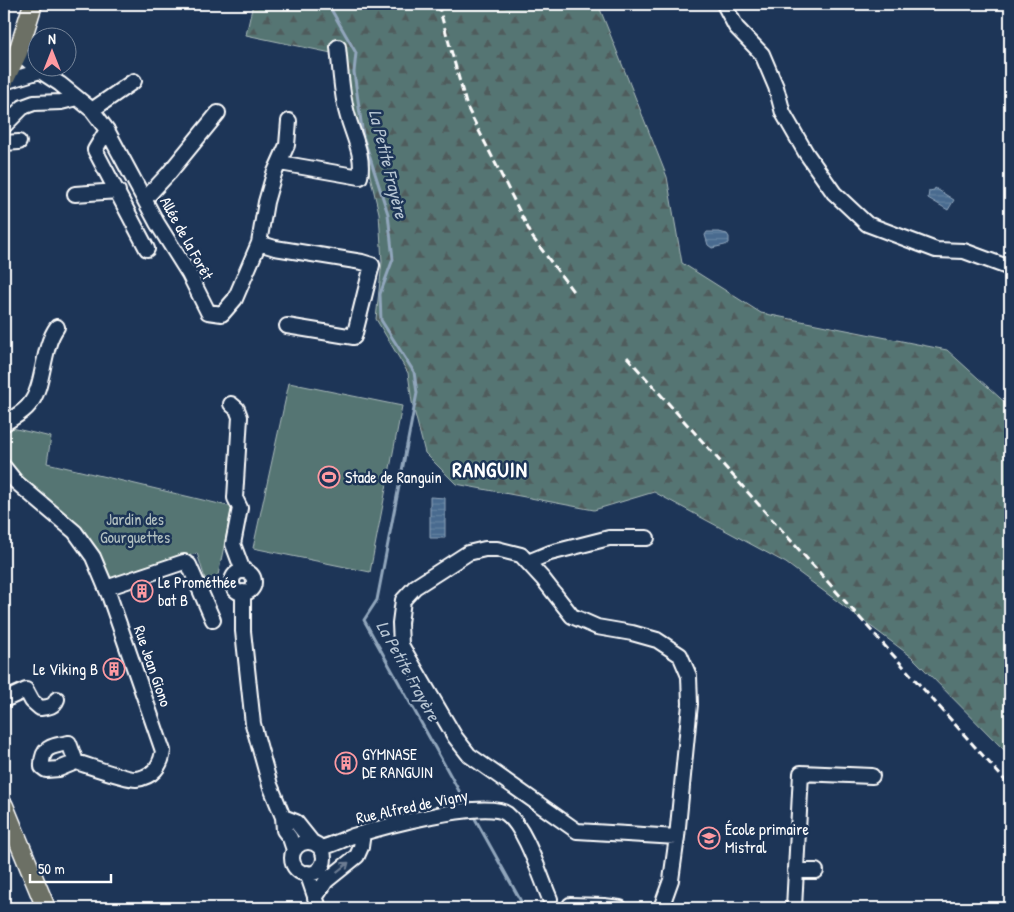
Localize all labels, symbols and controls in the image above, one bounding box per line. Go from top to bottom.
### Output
north arrow [28,28,78,78]
text: N [48,29,56,48]
water label: La Petite Frayère [363,107,414,222]
street label: Allée de la Forêt [155,192,219,284]
district label: RANGUIN [452,455,528,484]
sports icon: Stade de Ranguin [317,465,341,489]
place label: Stade de Ranguin [345,466,442,488]
park label: Jardin des Gourguettes [100,508,170,548]
place label: Le Prométhée bat B [158,571,237,611]
building icon: Le Prométhée bat B [130,579,154,603]
water label: La Petite Frayère [371,616,447,726]
street label: Rue Jean Giono [129,622,177,710]
building icon: Le Viking B [102,657,126,681]
place label: Le Viking B [33,658,98,680]
place label: GYMNASE DE RANGUIN [362,743,433,783]
building icon: GYMNASE DE RANGUIN [334,751,358,775]
street label: Rue Alfred de Vigny [354,783,470,829]
place label: École primaire Mistral [725,818,810,858]
school or university icon: École primaire Mistral [697,826,721,850]
scale bar [30,852,111,884]
text: 50 m [38,858,65,879]
one-way arrow [336,862,350,872]

